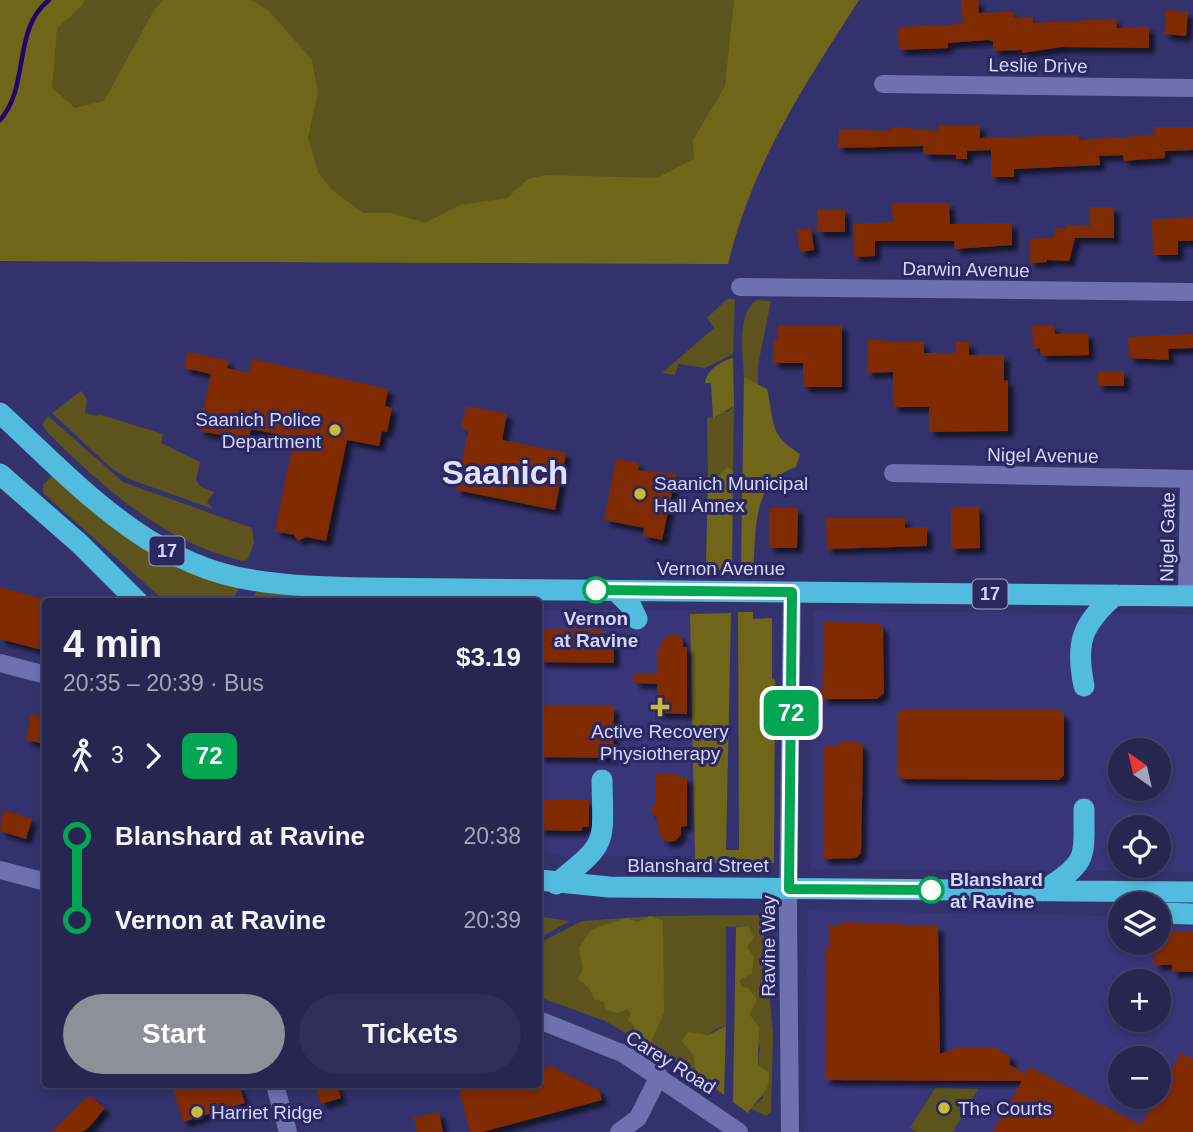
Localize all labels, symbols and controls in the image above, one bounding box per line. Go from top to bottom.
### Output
street label: Leslie Drive [988,54,1088,77]
street label: Darwin Avenue [902,258,1030,281]
place label: Saanich Police Department [195,409,322,452]
marker: Saanich Police Department [327,422,343,438]
street label: Nigel Avenue [987,444,1099,467]
district label: Saanich [442,454,568,491]
place label: Saanich Municipal Hall Annex [654,473,808,516]
marker: Saanich Municipal Hall Annex [632,486,648,502]
street label: Nigel Gate [1156,492,1179,582]
road number: 17 [150,536,184,566]
street label: Vernon Avenue [657,558,785,579]
marker: Vernon at Ravine [583,577,609,603]
road number: 17 [972,580,1007,608]
place label: Vernon at Ravine [554,608,638,651]
text: 4 min [63,623,162,665]
text: $3.19 [456,642,521,672]
text: 20:35 – 20:39 · Bus [63,670,264,696]
line badge: 72 [760,690,822,736]
marker: Active Recovery Physiotherapy [650,697,670,717]
text: 72 [778,699,804,726]
place label: Active Recovery Physiotherapy [591,721,729,764]
icon: walk [63,737,101,775]
icon: forward [134,737,172,775]
north arrow [1108,738,1171,802]
map controls [1108,738,1171,1109]
text: 3 [111,742,124,768]
text: 72 [196,742,223,769]
button: locate [1108,815,1171,878]
text: Blanshard at Ravine [115,821,365,851]
text: 20:38 [463,823,521,849]
street label: Blanshard Street [627,855,769,876]
place label: Blanshard at Ravine [950,869,1043,912]
marker: Blanshard at Ravine [918,877,944,903]
button: layers [1108,892,1171,955]
street label: Ravine Way [758,895,779,997]
text: Vernon at Ravine [115,905,326,935]
text: 20:39 [463,907,521,933]
button: + [1108,969,1171,1032]
button: Start [63,994,285,1074]
button: Tickets [299,994,521,1074]
street label: Carey Road [622,1027,719,1098]
button: − [1108,1046,1171,1109]
place label: The Courts [958,1098,1052,1119]
marker: The Courts [936,1100,952,1116]
place label: Harriet Ridge [211,1102,323,1123]
marker: Harriet Ridge [189,1104,205,1120]

